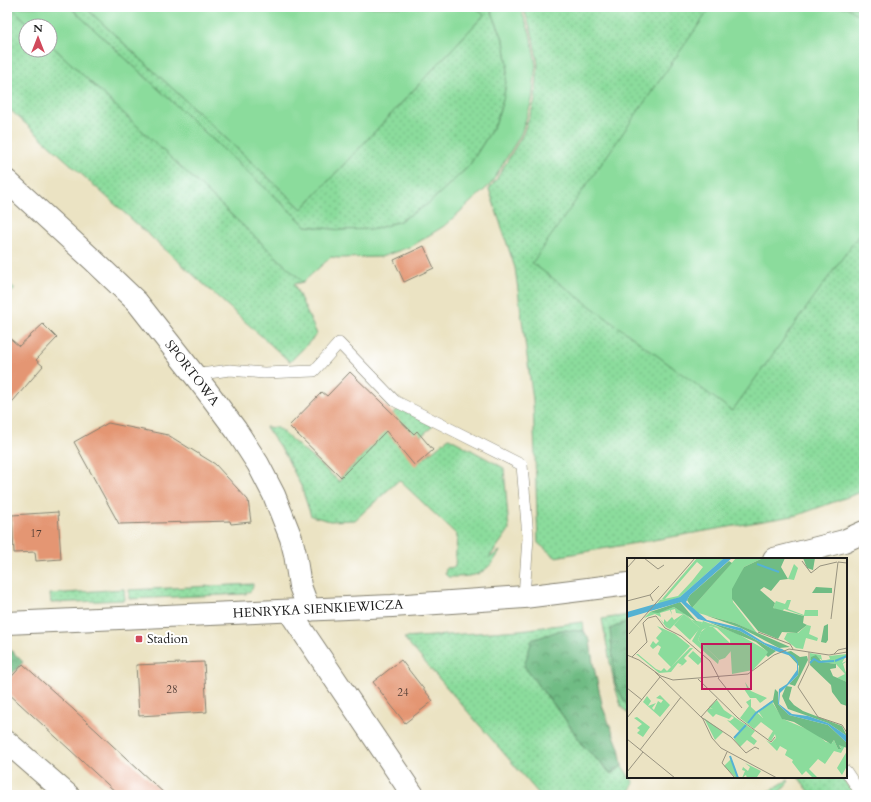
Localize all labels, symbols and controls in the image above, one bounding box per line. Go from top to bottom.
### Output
north arrow [18,18,58,58]
text: N [33,21,43,36]
street label: SPORTOWA [161,336,224,410]
house number: 17 [30,526,42,541]
inset map [627,558,847,778]
street label: HENRYKA SIENKIEWICZA [232,596,404,622]
place label: Stadion [147,630,189,648]
marker: Stadion [134,634,144,644]
house number: 28 [166,682,178,697]
house number: 24 [397,685,409,700]

